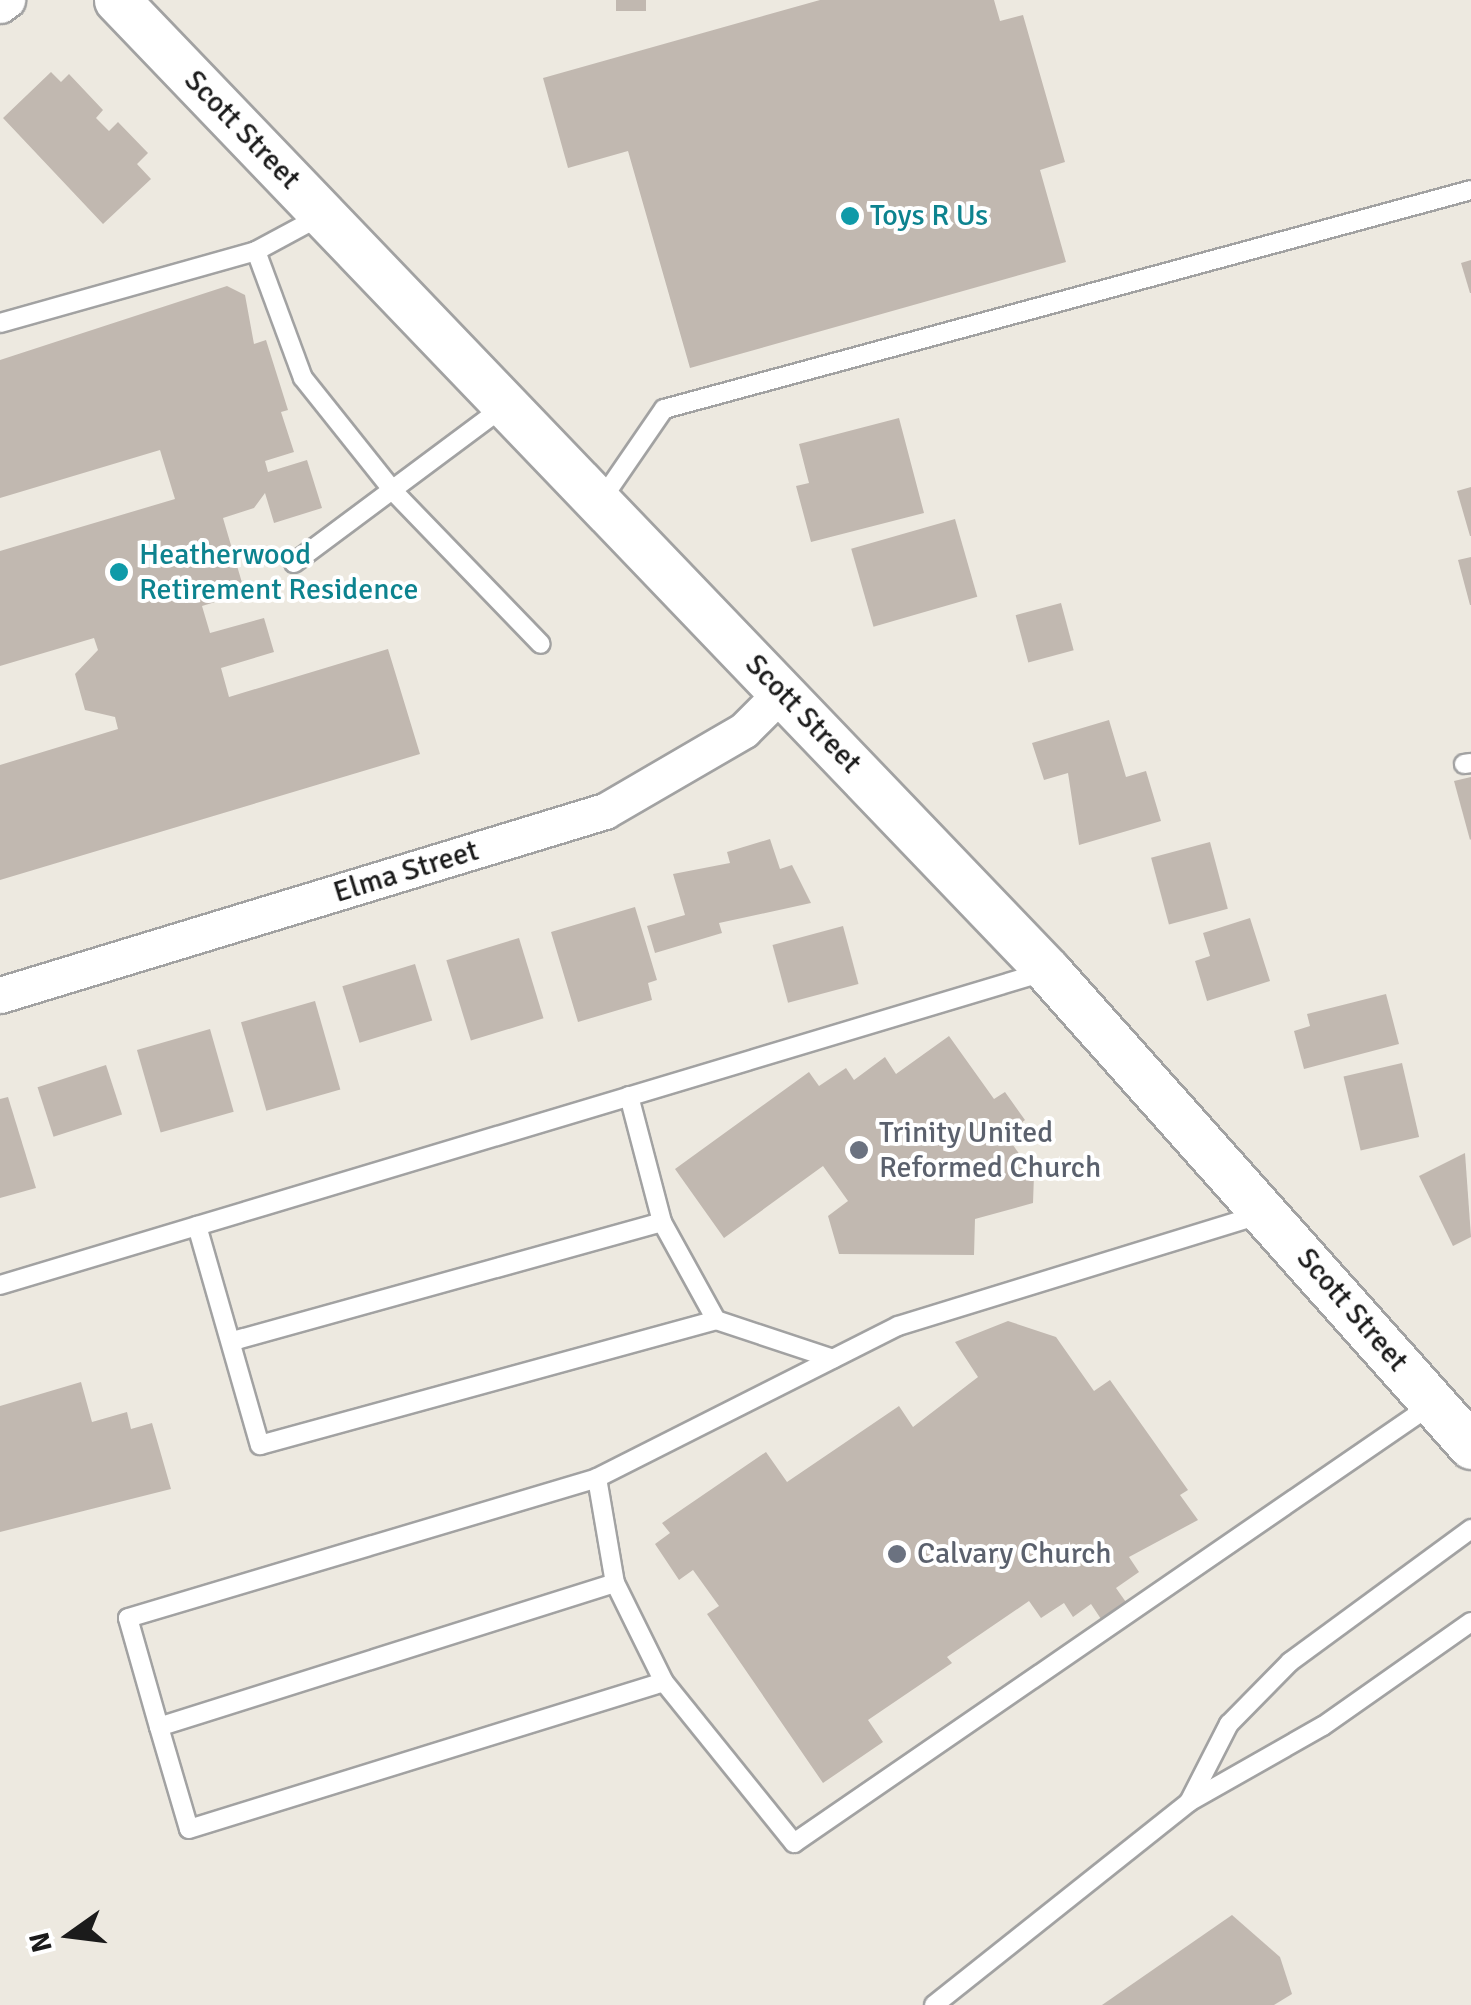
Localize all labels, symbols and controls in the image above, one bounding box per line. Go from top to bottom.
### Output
street label: Scott Street [176,63,308,197]
place label: Toys R Us [870,198,988,234]
marker: Toys R Us [839,205,861,227]
place label: Heatherwood Retirement Residence [139,537,419,608]
marker: Heatherwood Retirement Residence [108,561,130,583]
street label: Scott Street [737,647,869,781]
street label: Elma Street [329,833,483,911]
place label: Trinity United Reformed Church [879,1115,1101,1186]
marker: Trinity United Reformed Church [848,1139,870,1161]
street label: Scott Street [1289,1241,1415,1379]
place label: Calvary Church [917,1536,1112,1572]
marker: Calvary Church [886,1543,908,1565]
north arrow [20,1885,120,1985]
text: N [22,1929,60,1956]

